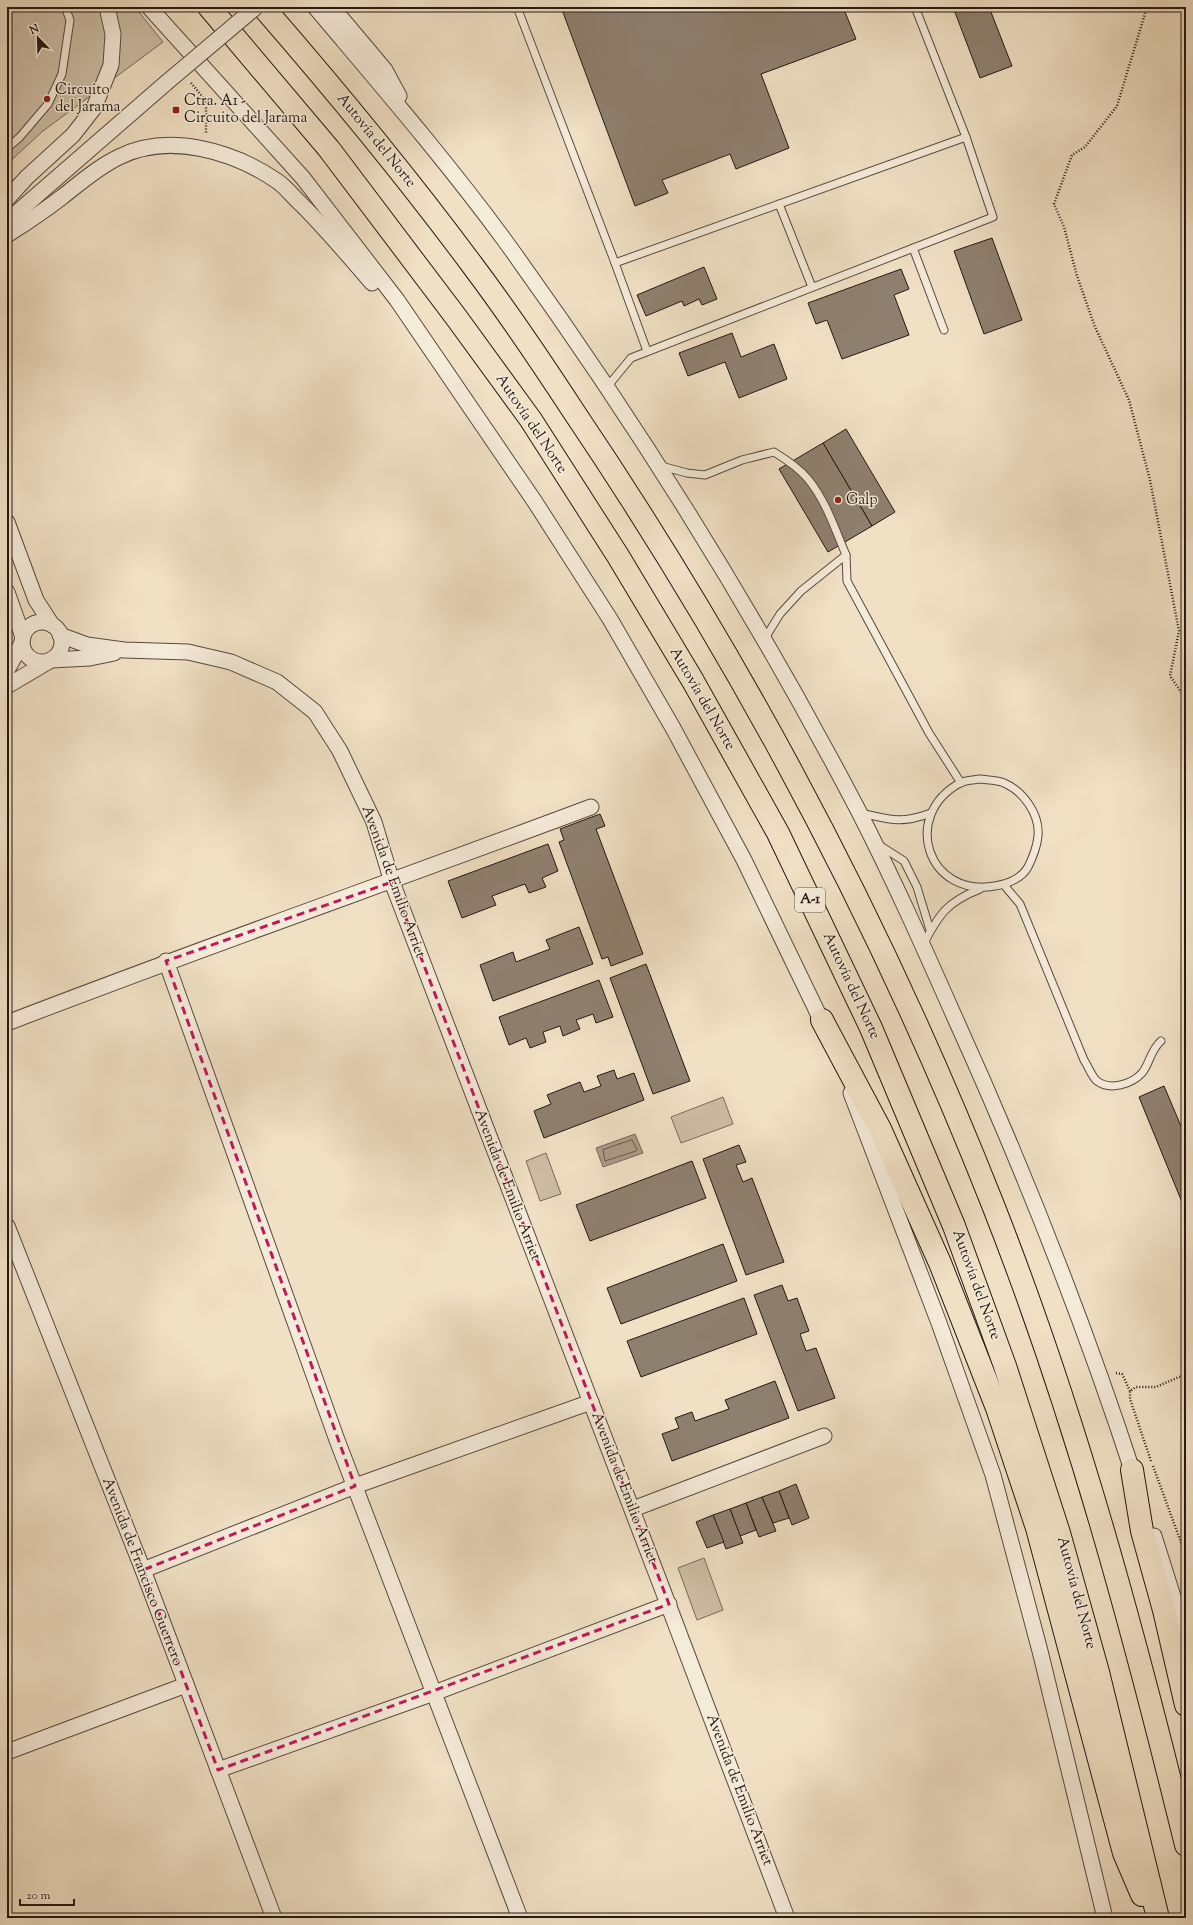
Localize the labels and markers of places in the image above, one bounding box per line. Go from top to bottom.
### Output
place label: Circuito del Jarama [55,80,121,118]
place label: Ctra. A1 - Circuito del Jarama [184,91,307,129]
marker: Circuito del Jarama [42,94,52,104]
marker: Ctra. A1 - Circuito del Jarama [171,105,181,115]
place label: Galp [846,490,878,511]
marker: Galp [833,495,843,505]

